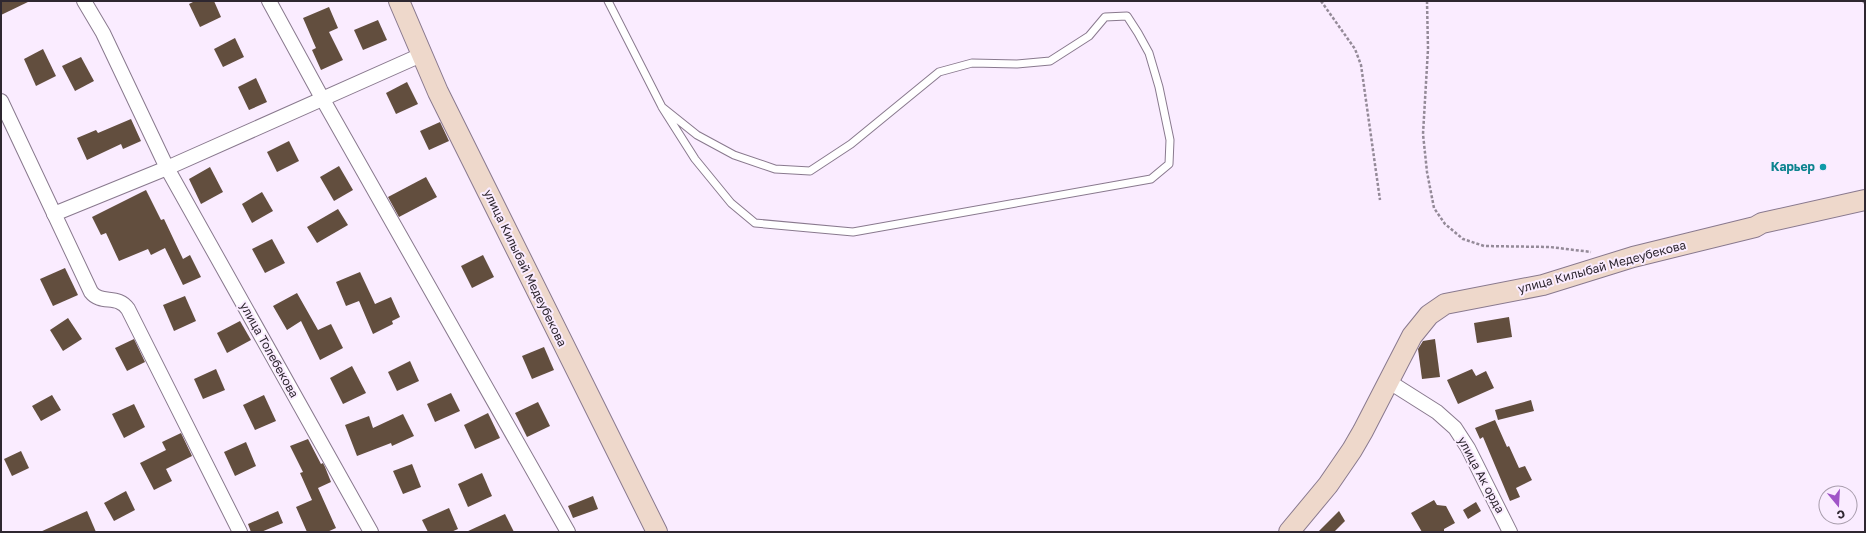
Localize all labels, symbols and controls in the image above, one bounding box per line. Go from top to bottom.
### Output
place label: Карьер [1771,159,1816,174]
marker: Карьер [1818,162,1828,172]
street label: улица Килыбай Медеубекова [481,187,570,349]
street label: улица Килыбай Медеубекова [1516,237,1688,296]
street label: улица Толебекова [237,299,302,400]
street label: улица Ак орда [1455,434,1508,516]
north arrow [1818,485,1858,525]
text: С [1835,508,1847,522]

